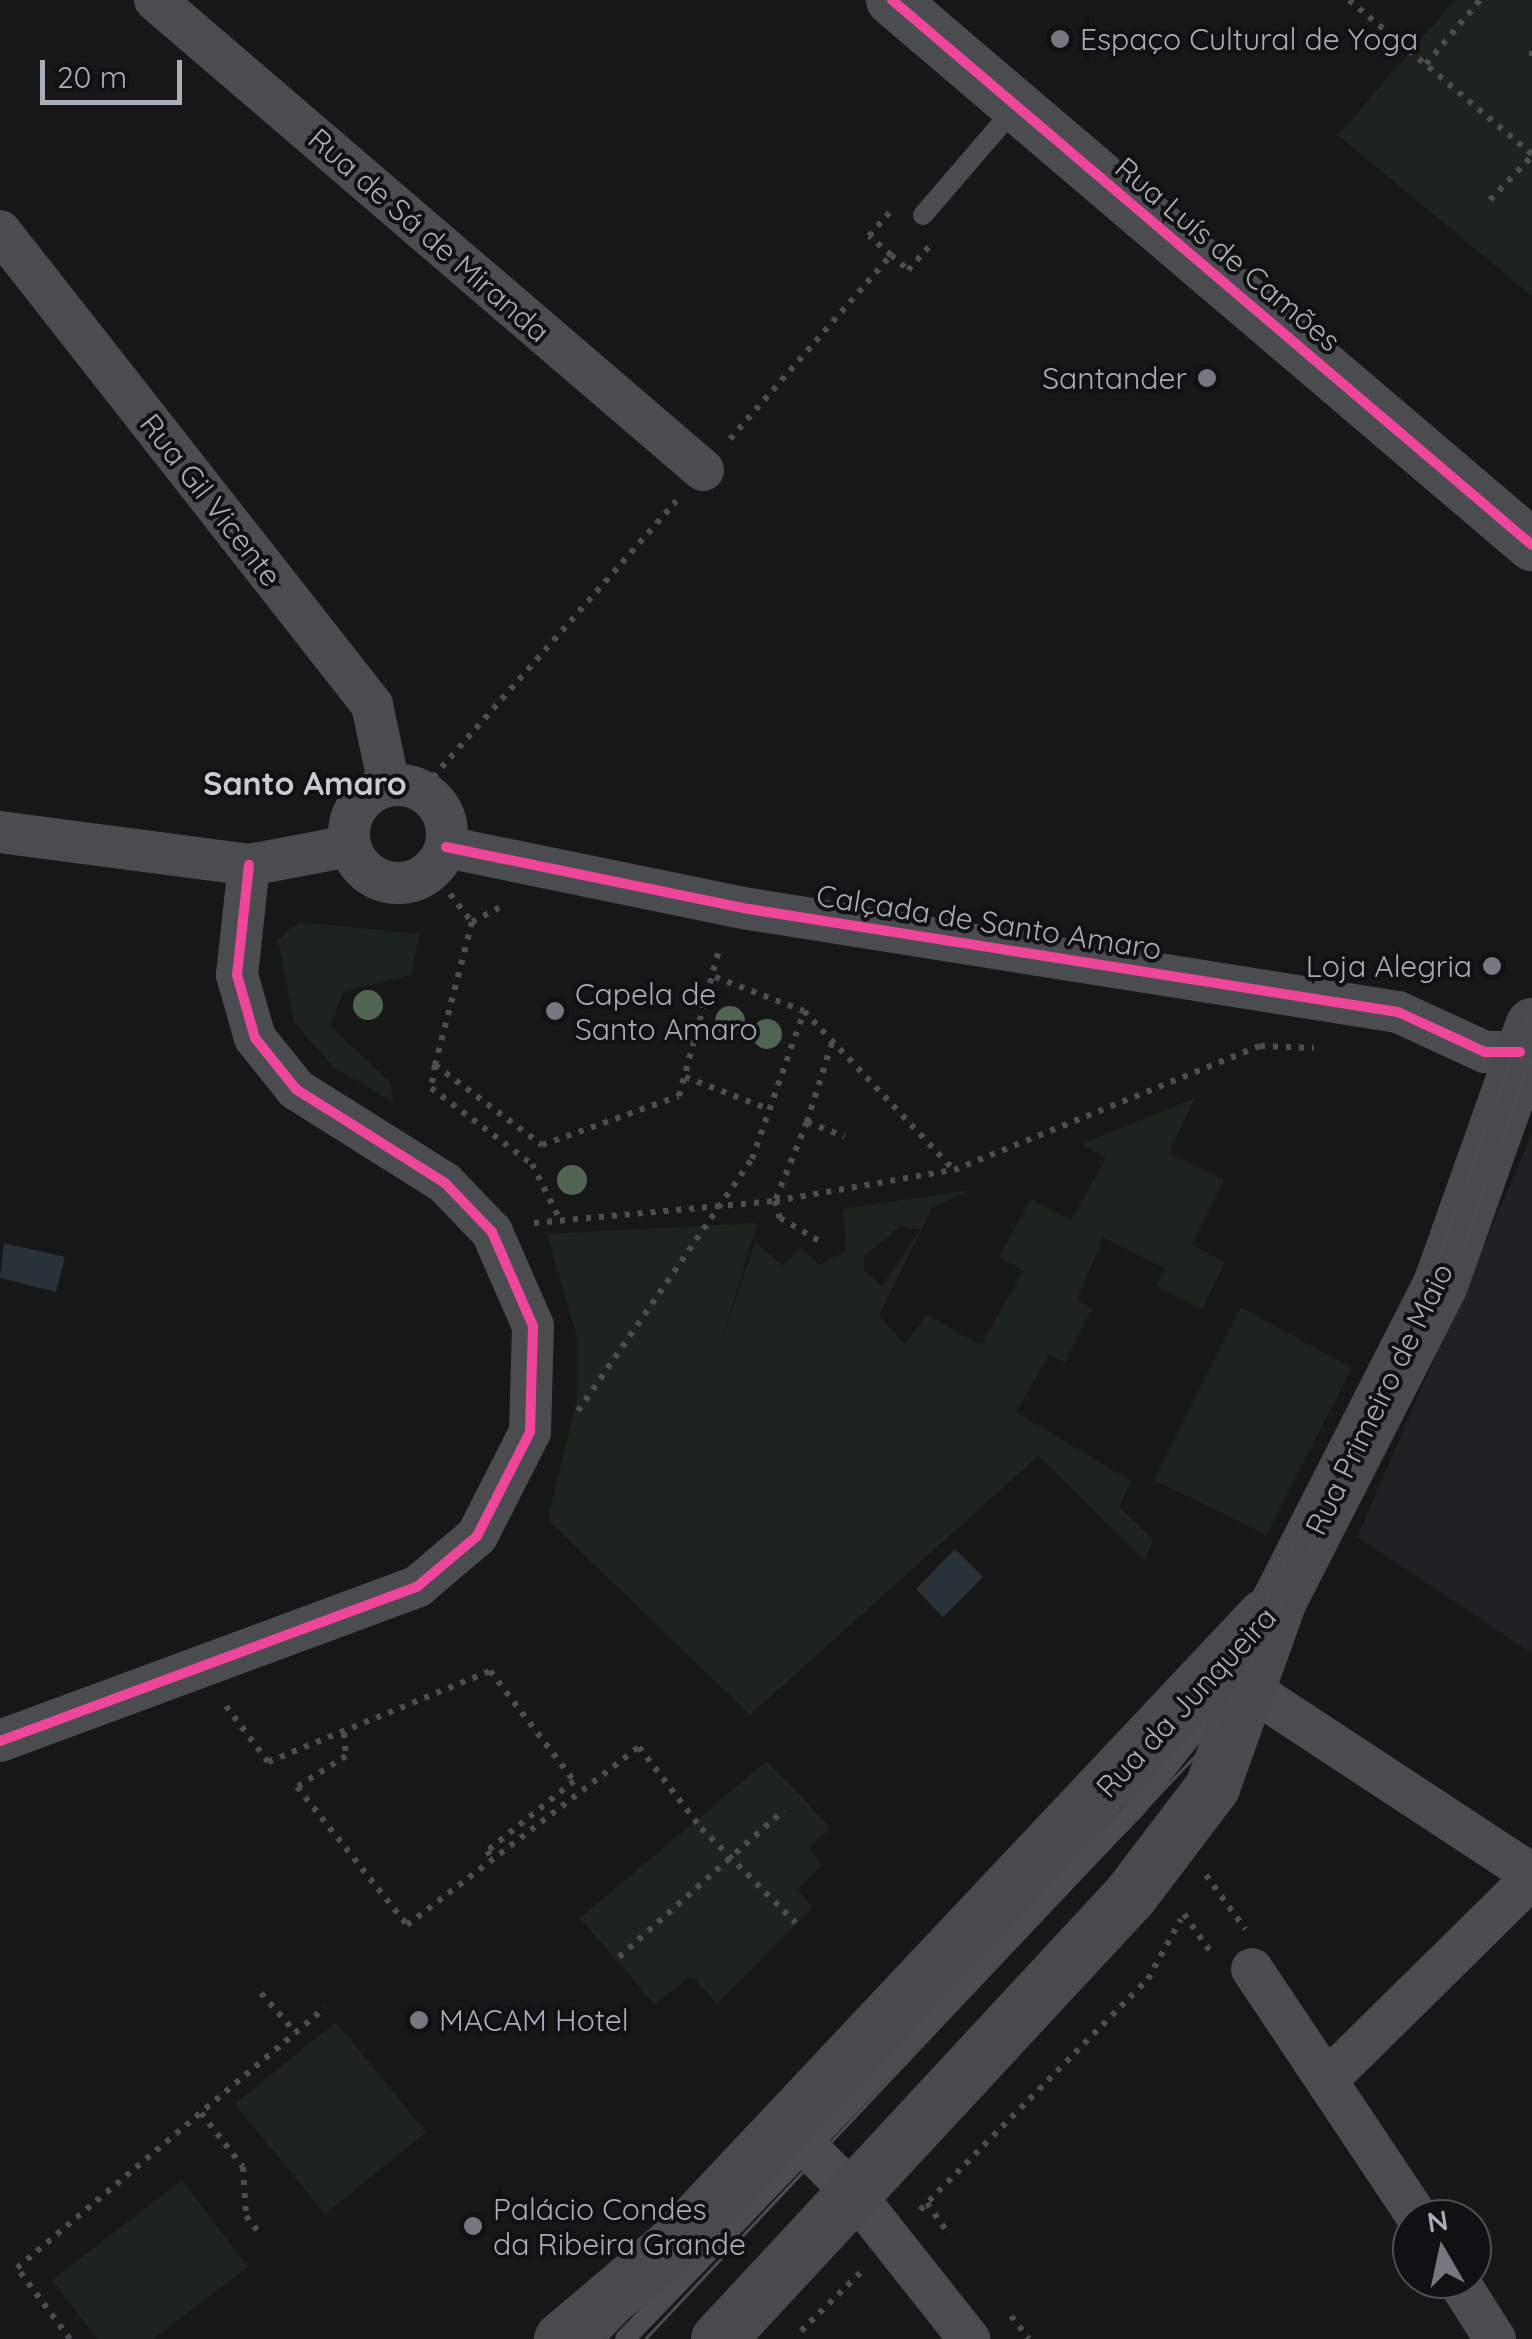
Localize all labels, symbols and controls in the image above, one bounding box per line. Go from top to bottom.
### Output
place label: Espaço Cultural de Yoga [1080,21,1418,57]
marker: Espaço Cultural de Yoga [1049,28,1071,50]
scale bar [45,40,188,102]
text: 20 m [57,58,127,96]
street label: Rua de Sá de Miranda [301,121,557,349]
street label: Rua Luís de Camões [1108,149,1348,359]
place label: Santander [1042,360,1187,396]
marker: Santander [1196,367,1218,389]
street label: Rua Gil Vicente [133,407,289,593]
district label: Santo Amaro [203,764,407,802]
street label: Calçada de Santo Amaro [814,877,1164,967]
place label: Loja Alegria [1306,948,1472,984]
marker: Loja Alegria [1481,955,1503,977]
place label: Capela de Santo Amaro [575,976,758,1046]
marker: Capela de Santo Amaro [544,1000,566,1022]
street label: Rua Primeiro de Maio [1298,1257,1460,1541]
street label: Rua da Junqueira [1088,1599,1284,1805]
place label: MACAM Hotel [439,2002,629,2038]
marker: MACAM Hotel [408,2009,430,2031]
place label: Palácio Condes da Ribeira Grande [493,2191,746,2262]
north arrow [1392,2199,1492,2299]
text: N [1425,2202,1450,2240]
marker: Palácio Condes da Ribeira Grande [462,2215,484,2237]

